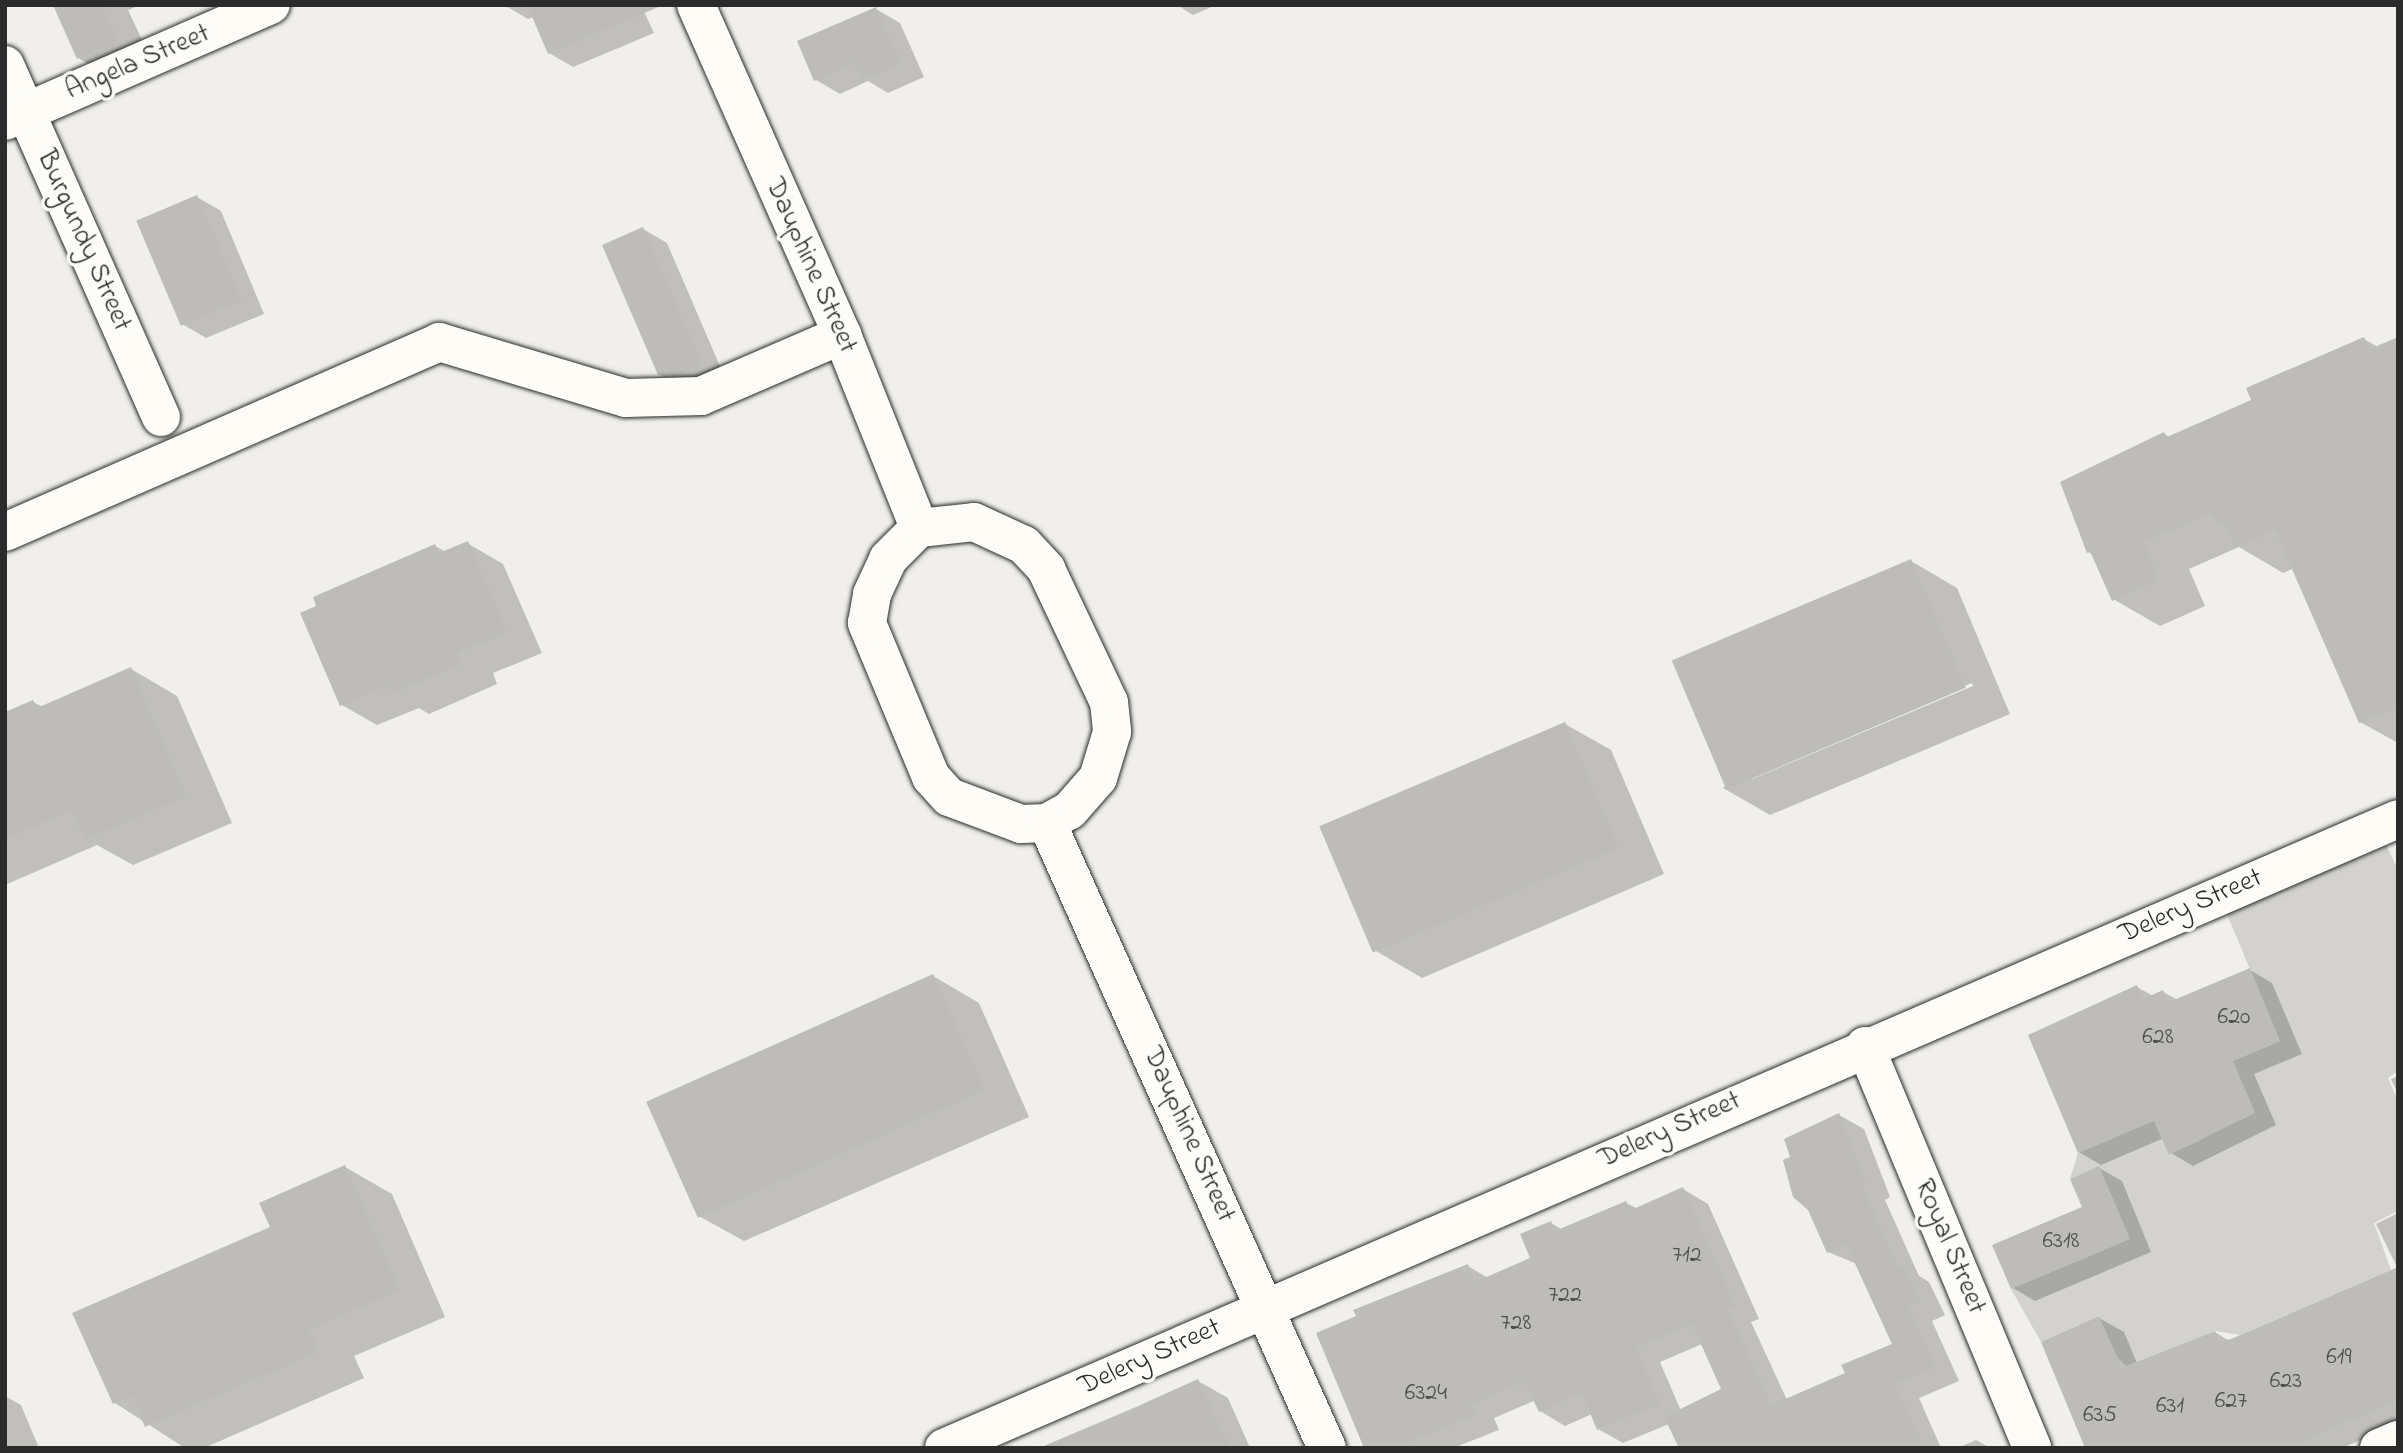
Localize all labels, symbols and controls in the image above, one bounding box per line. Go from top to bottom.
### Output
street label: Angela Street [61,18,215,108]
street label: Burgundy Street [28,145,138,337]
street label: Dauphine Street [756,173,864,359]
street label: Delery Street [2114,862,2268,952]
house number: 620 [2218,1004,2250,1032]
house number: 628 [2142,1024,2174,1052]
street label: Dauphine Street [1134,1042,1242,1228]
street label: Delery Street [1594,1085,1746,1177]
street label: Royal Street [1906,1175,1992,1319]
house number: 6318 [2042,1228,2080,1256]
house number: 712 [1672,1242,1702,1270]
house number: 722 [1548,1282,1582,1310]
house number: 728 [1501,1310,1531,1338]
street label: Delery Street [1074,1312,1226,1404]
house number: 619 [2326,1344,2352,1372]
house number: 623 [2270,1368,2302,1396]
house number: 6324 [1405,1380,1447,1408]
house number: 627 [2215,1388,2247,1416]
house number: 631 [2156,1393,2184,1421]
house number: 635 [2083,1402,2117,1430]

